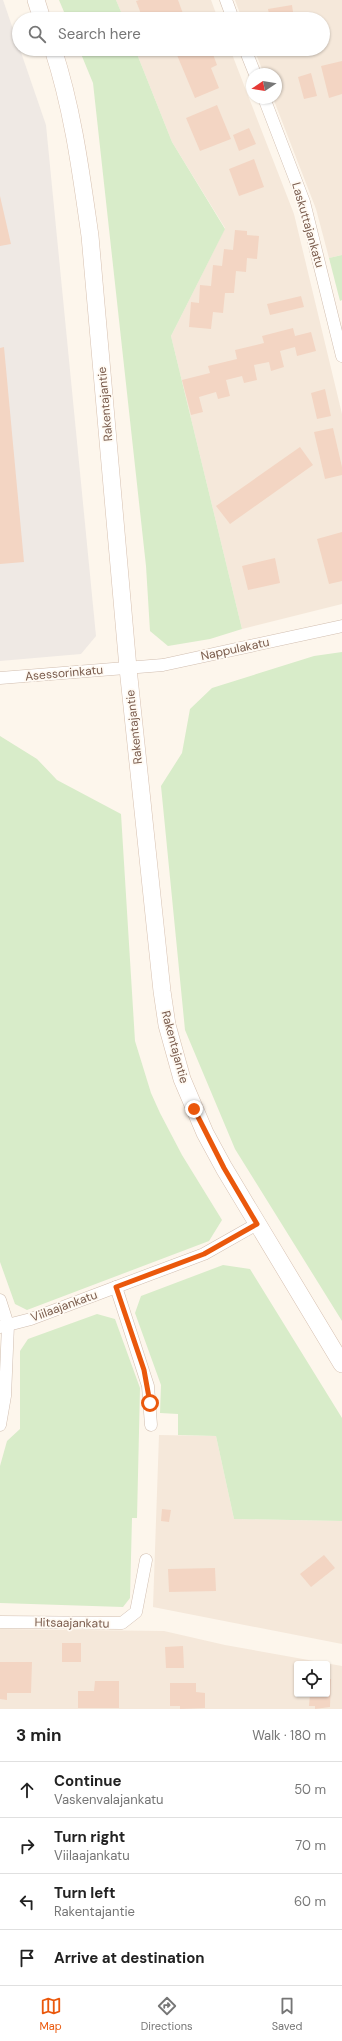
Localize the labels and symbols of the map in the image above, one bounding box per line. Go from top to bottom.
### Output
north arrow [246,68,282,104]
street label: Laskuttajankatu [288,180,328,270]
street label: Rakentajantie [94,366,116,442]
street label: Nappulakatu [199,634,271,664]
street label: Asessorinkatu [24,662,104,684]
street label: Rakentajantie [122,689,146,765]
street label: Rakentajantie [158,1009,192,1085]
route end [185,1100,203,1118]
street label: Viilaajankatu [28,1287,100,1325]
route start [141,1394,159,1412]
street label: Hitsaajankatu [34,1614,110,1632]

